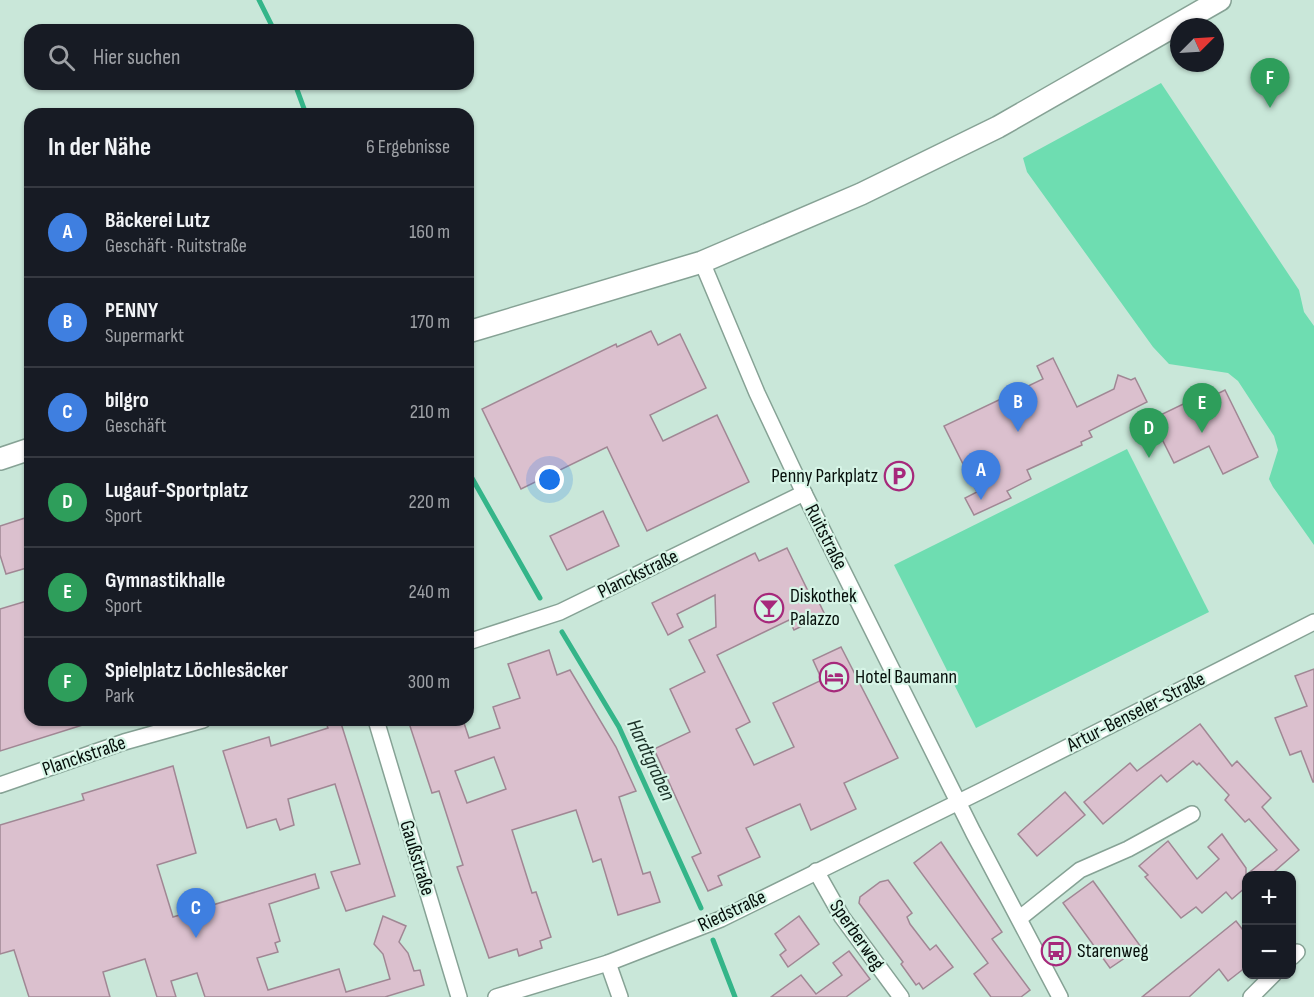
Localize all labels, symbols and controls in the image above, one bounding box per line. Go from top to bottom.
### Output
north arrow [1170,18,1224,72]
search box [24,24,474,90]
icon: search [45,41,78,74]
text: Hier suchen [93,44,181,71]
pin: F [1250,58,1290,108]
text: In der Nähe [48,132,151,163]
text: 6 Ergebnisse [366,135,450,159]
text: Bäckerei Lutz [105,207,210,234]
text: A [63,220,72,244]
text: 160 m [409,220,450,244]
text: Geschäft · Ruitstraße [105,234,247,258]
text: PENNY [105,297,158,324]
text: B [63,310,72,334]
text: 170 m [410,310,450,334]
text: Supermarkt [105,324,184,348]
pin: B [998,382,1038,432]
pin: E [1182,384,1222,433]
text: bilgro [105,387,149,414]
text: C [62,400,73,424]
text: 210 m [410,400,450,424]
pin: D [1130,408,1168,458]
text: Geschäft [105,414,166,438]
pin: A [962,450,1000,500]
parking icon: Penny Parkplatz [883,460,915,492]
place label: Penny Parkplatz [771,464,878,488]
your location [535,465,564,494]
text: Lugauf-Sportplatz [105,477,248,504]
text: D [62,490,73,514]
text: 220 m [409,490,450,514]
street label: Ruitstraße [799,500,853,574]
text: Sport [105,504,142,528]
street label: Planckstraße [594,544,682,604]
text: Gymnastikhalle [105,567,225,594]
text: E [63,580,72,604]
text: 240 m [409,580,450,604]
place label: Diskothek Palazzo [790,584,857,631]
bar icon: Diskothek Palazzo [753,592,785,624]
text: Sport [105,594,142,618]
text: Spielplatz Löchlesäcker [105,657,288,684]
hotel icon: Hotel Baumann [818,661,850,693]
place label: Hotel Baumann [855,665,957,689]
street label: Artur-Benseler-Straße [1062,667,1209,758]
text: F [63,670,72,694]
text: 300 m [408,670,450,694]
text: Park [105,684,134,708]
water label: Hardtgraben [621,715,681,805]
street label: Planckstraße [39,731,129,781]
street label: Gaußstraße [394,818,440,898]
map controls [1242,871,1296,979]
button: + [1242,871,1296,925]
street label: Riedstraße [694,885,770,937]
pin: C [176,888,216,938]
street label: Sperberweg [824,895,890,975]
button: − [1242,925,1296,979]
bus stop icon: Starenweg [1040,935,1072,967]
place label: Starenweg [1077,939,1148,963]

